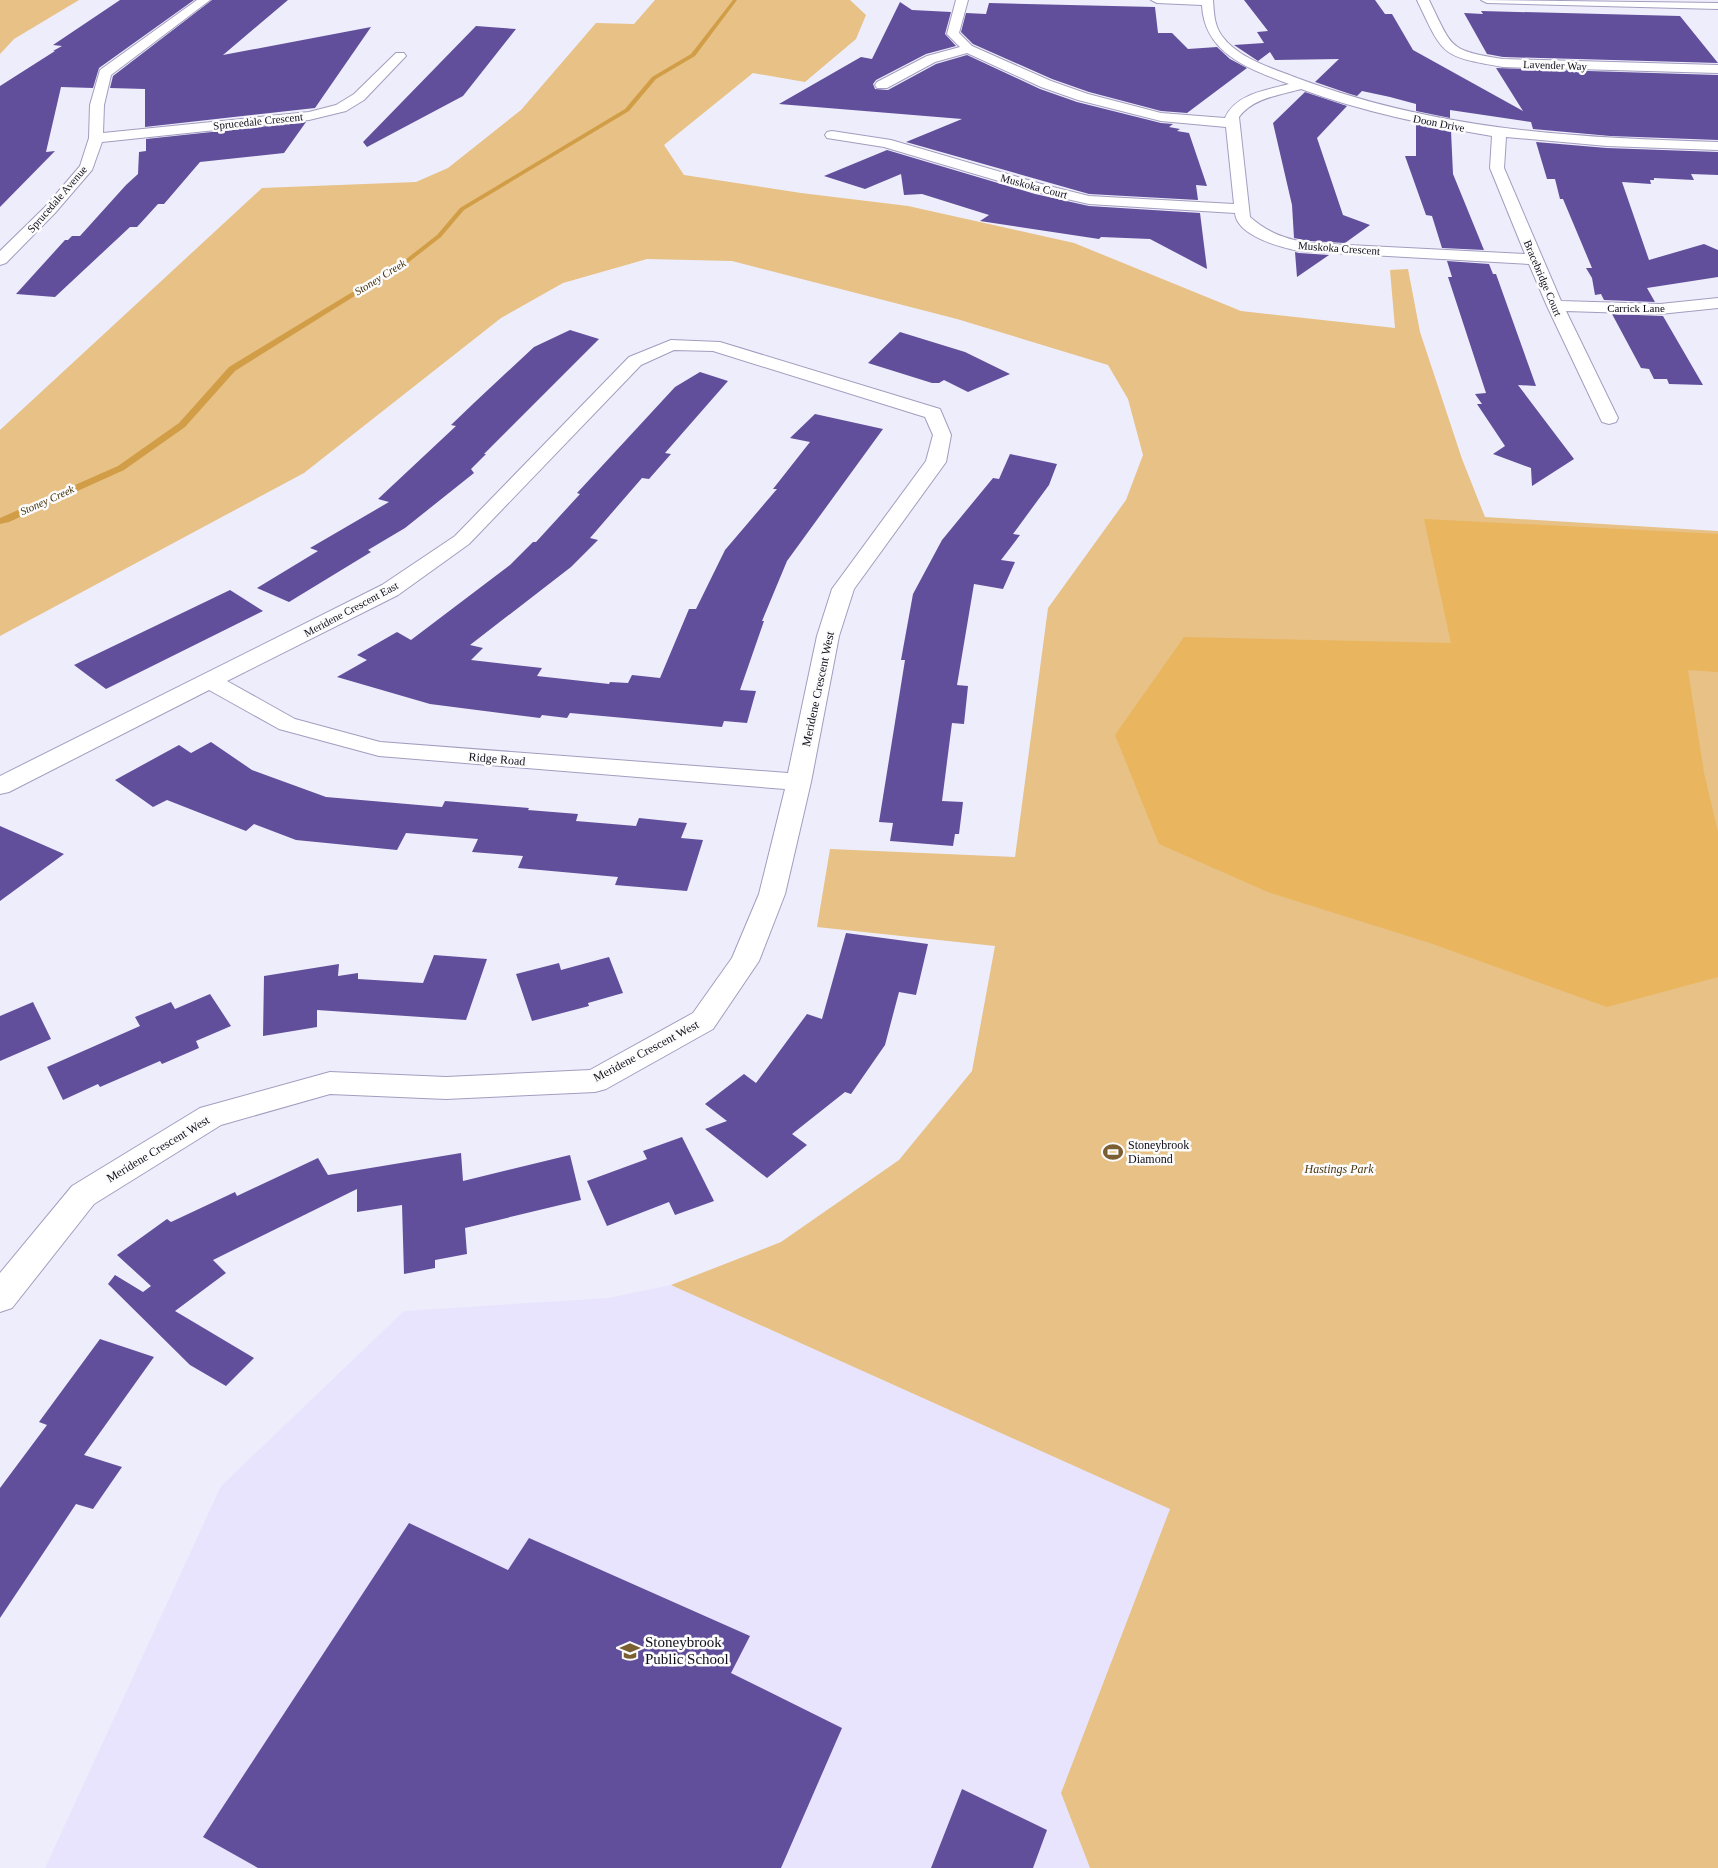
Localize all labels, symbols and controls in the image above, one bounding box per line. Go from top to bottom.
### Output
street label: Lavender Way [1523,58,1588,72]
street label: Sprucedale Crescent [213,110,303,132]
street label: Doon Drive [1412,112,1466,134]
street label: Sprucedale Avenue [25,163,89,235]
street label: Muskoka Court [999,171,1069,201]
street label: Bracebridge Court [1522,238,1564,318]
street label: Muskoka Crescent [1298,239,1380,257]
water label: Stoney Creek [352,256,409,297]
street label: Carrick Lane [1607,302,1665,314]
water label: Stoney Creek [18,482,77,517]
street label: Meridene Crescent East [302,579,400,639]
street label: Meridene Crescent West [799,629,837,748]
street label: Ridge Road [468,750,526,768]
street label: Meridene Crescent West [591,1017,702,1085]
street label: Meridene Crescent West [104,1112,213,1185]
place label: Stoneybrook Diamond [1128,1138,1189,1166]
sports icon: Stoneybrook Diamond [1102,1141,1124,1163]
park label: Hastings Park [1304,1162,1374,1176]
place label: Stoneybrook Public School [645,1634,729,1667]
school or university icon: Stoneybrook Public School [619,1640,641,1662]

